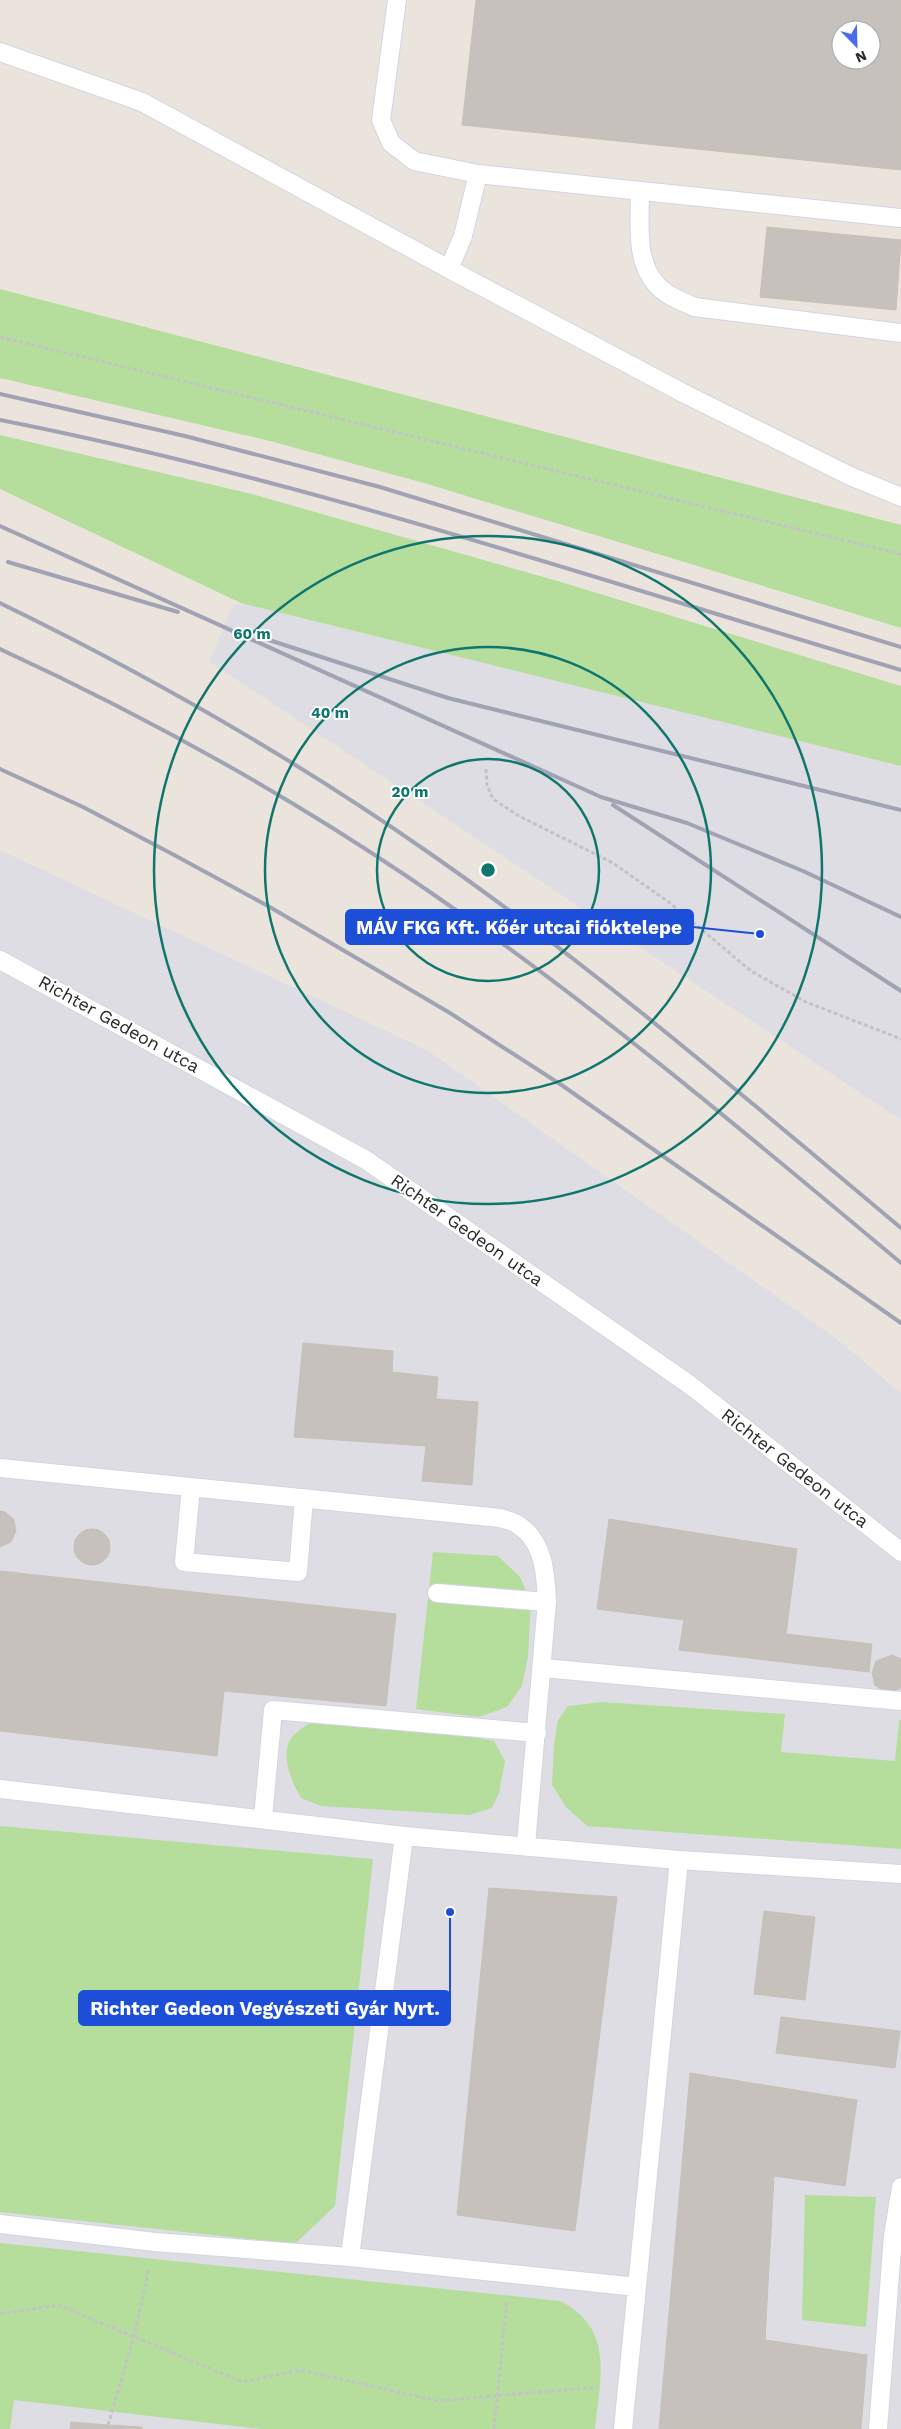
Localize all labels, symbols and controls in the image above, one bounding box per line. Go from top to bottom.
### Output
north arrow [831,20,881,70]
text: N [853,48,869,66]
text: 60 m [233,625,271,643]
text: 40 m [311,704,349,722]
text: 20 m [391,783,429,801]
centre of rings [479,861,497,879]
callout: MÁV FKG Kft. Kőér utcai fióktelepe [346,910,693,944]
text: MÁV FKG Kft. Kőér utcai fióktelepe [356,916,682,939]
street label: Richter Gedeon utca [35,971,203,1077]
street label: Richter Gedeon utca [387,1169,547,1290]
street label: Richter Gedeon utca [718,1404,873,1532]
callout: Richter Gedeon Vegyészeti Gyár Nyrt. [79,1991,450,2025]
text: Richter Gedeon Vegyészeti Gyár Nyrt. [90,1997,440,2020]

